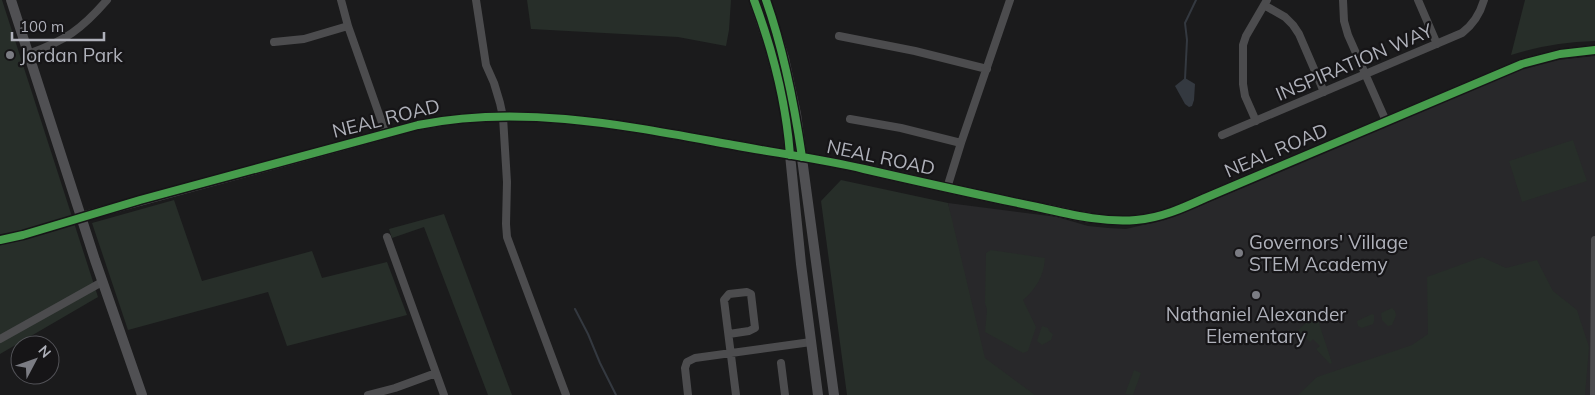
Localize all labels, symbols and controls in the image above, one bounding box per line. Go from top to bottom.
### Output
scale bar [12,10,105,42]
text: 100 m [20,17,64,36]
street label: INSPIRATION WAY [1272,18,1437,106]
place label: Jordan Park [20,43,123,67]
marker: Jordan Park [4,49,16,61]
street label: NEAL ROAD [330,93,442,143]
street label: NEAL ROAD [1221,117,1331,183]
street label: NEAL ROAD [825,134,937,180]
place label: Governors' Village STEM Academy [1249,230,1408,276]
marker: Governors' Village STEM Academy [1233,247,1245,259]
marker: Nathaniel Alexander Elementary [1250,289,1262,301]
place label: Nathaniel Alexander Elementary [1166,302,1346,348]
north arrow [10,335,60,385]
text: N [35,342,55,361]

